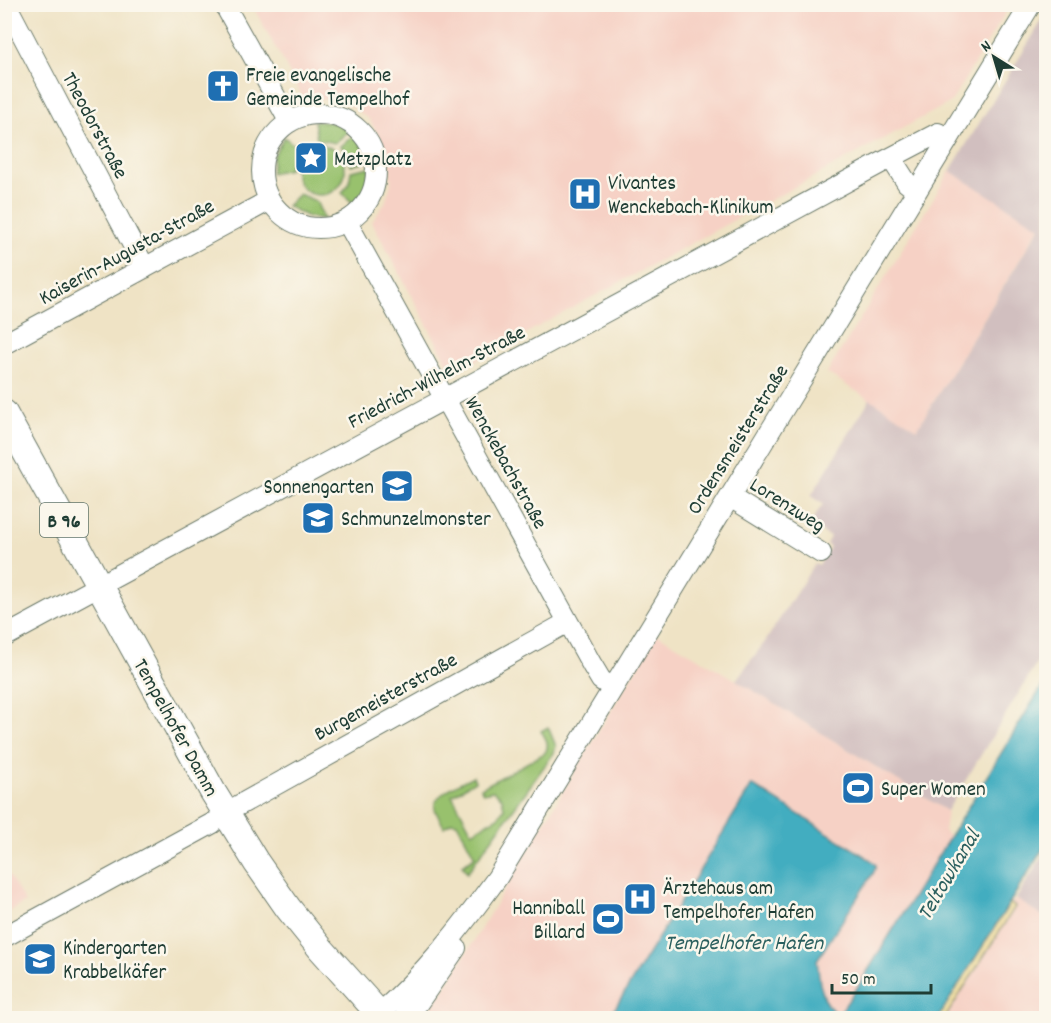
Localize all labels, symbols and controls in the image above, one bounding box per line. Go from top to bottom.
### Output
north arrow [964,27,1024,87]
text: N [976,35,997,59]
place label: Freie evangelische Gemeinde Tempelhof [246,62,410,116]
street label: Theodorstraße [53,68,134,185]
church icon: Freie evangelische Gemeinde Tempelhof [205,68,241,104]
place icon: Metzplatz [293,140,329,176]
place label: Metzplatz [334,146,412,176]
place label: Vivantes Wenckebach-Klinikum [608,170,774,224]
hospital icon: Vivantes Wenckebach-Klinikum [567,176,603,212]
street label: Kaiserin-Augusta-Straße [34,193,221,314]
street label: Friedrich-Wilhelm-Straße [343,319,532,438]
street label: Ordensmeisterstraße [681,360,798,521]
street label: Wenckebachstraße [455,392,553,535]
school or university icon: Sonnengarten [379,468,415,504]
street label: Lorenzweg [743,471,830,542]
place label: Sonnengarten [264,474,374,504]
school or university icon: Schmunzelmonster [300,500,336,536]
road number: B 96 [40,503,88,537]
place label: Schmunzelmonster [341,506,491,536]
street label: Burgemeisterstraße [309,647,464,750]
street label: Tempelhofer Damm [124,654,225,803]
sports icon: Super Women [840,770,876,806]
place label: Super Women [881,776,986,806]
water label: Teltowkanal [911,823,990,927]
place label: Ärztehaus am Tempelhofer Hafen [663,875,814,929]
hospital icon: Ärztehaus am Tempelhofer Hafen [622,881,658,917]
place label: Hanniball Billard [512,895,585,949]
sports icon: Hanniball Billard [590,901,626,937]
water label: Tempelhofer Hafen [665,929,824,960]
place label: Kindergarten Krabbelkäfer [63,935,167,989]
school or university icon: Kindergarten Krabbelkäfer [22,941,58,977]
scale bar [832,957,931,995]
text: 50 m [841,968,876,993]

